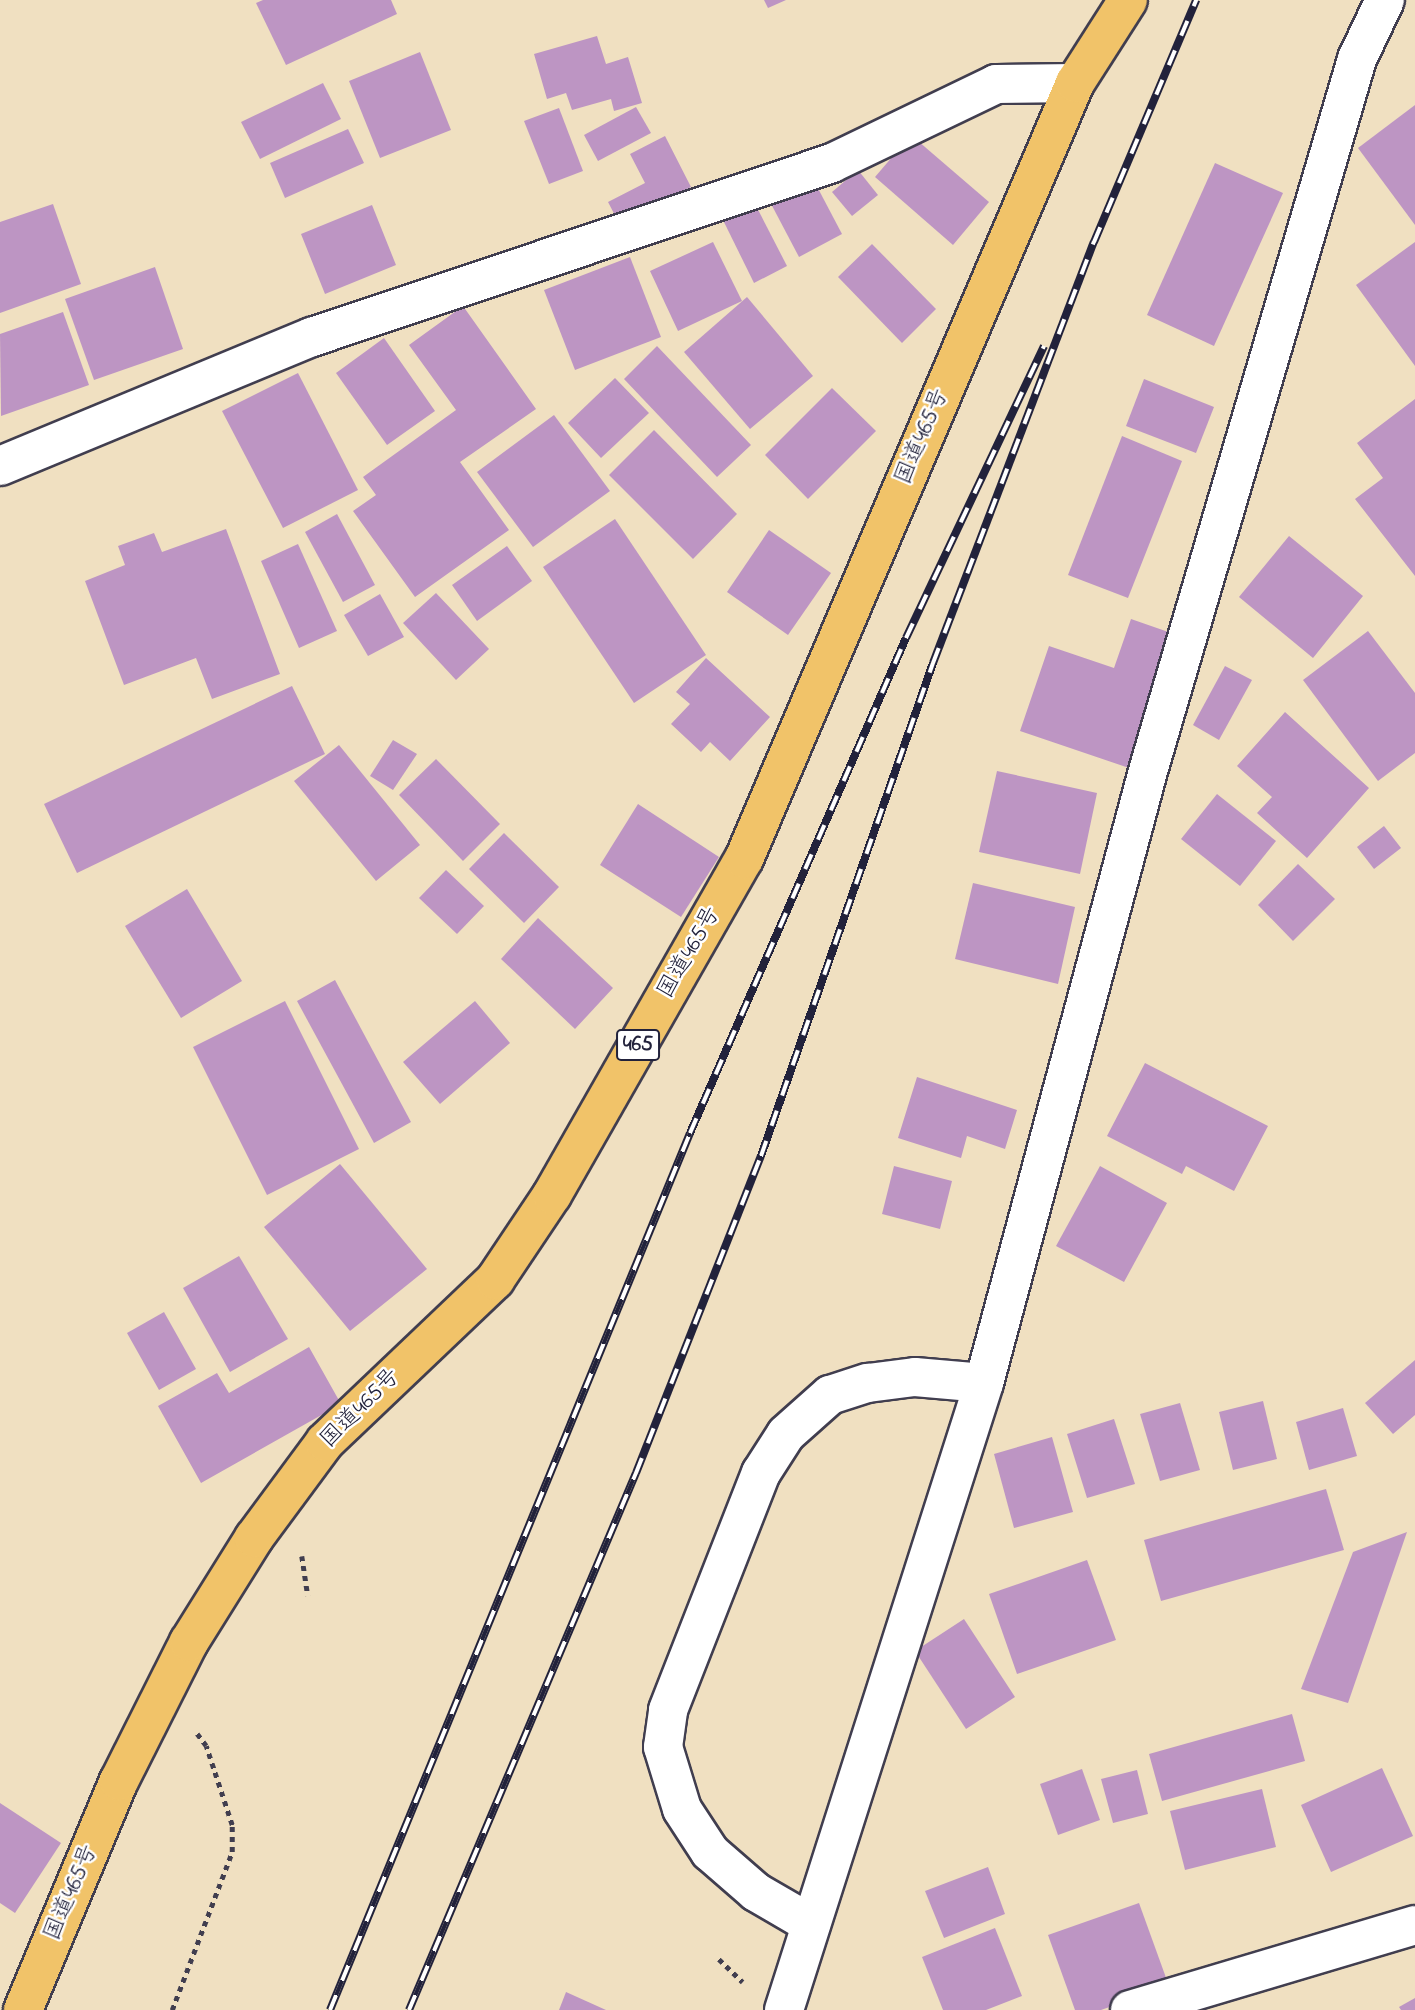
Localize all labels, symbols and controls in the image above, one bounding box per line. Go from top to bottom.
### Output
street label: 国道465号 [890,385,956,489]
street label: 国道465号 [653,902,727,1004]
road number: 465 [615,1028,661,1062]
street label: 国道465号 [315,1363,407,1455]
street label: 国道465号 [39,1841,105,1945]

